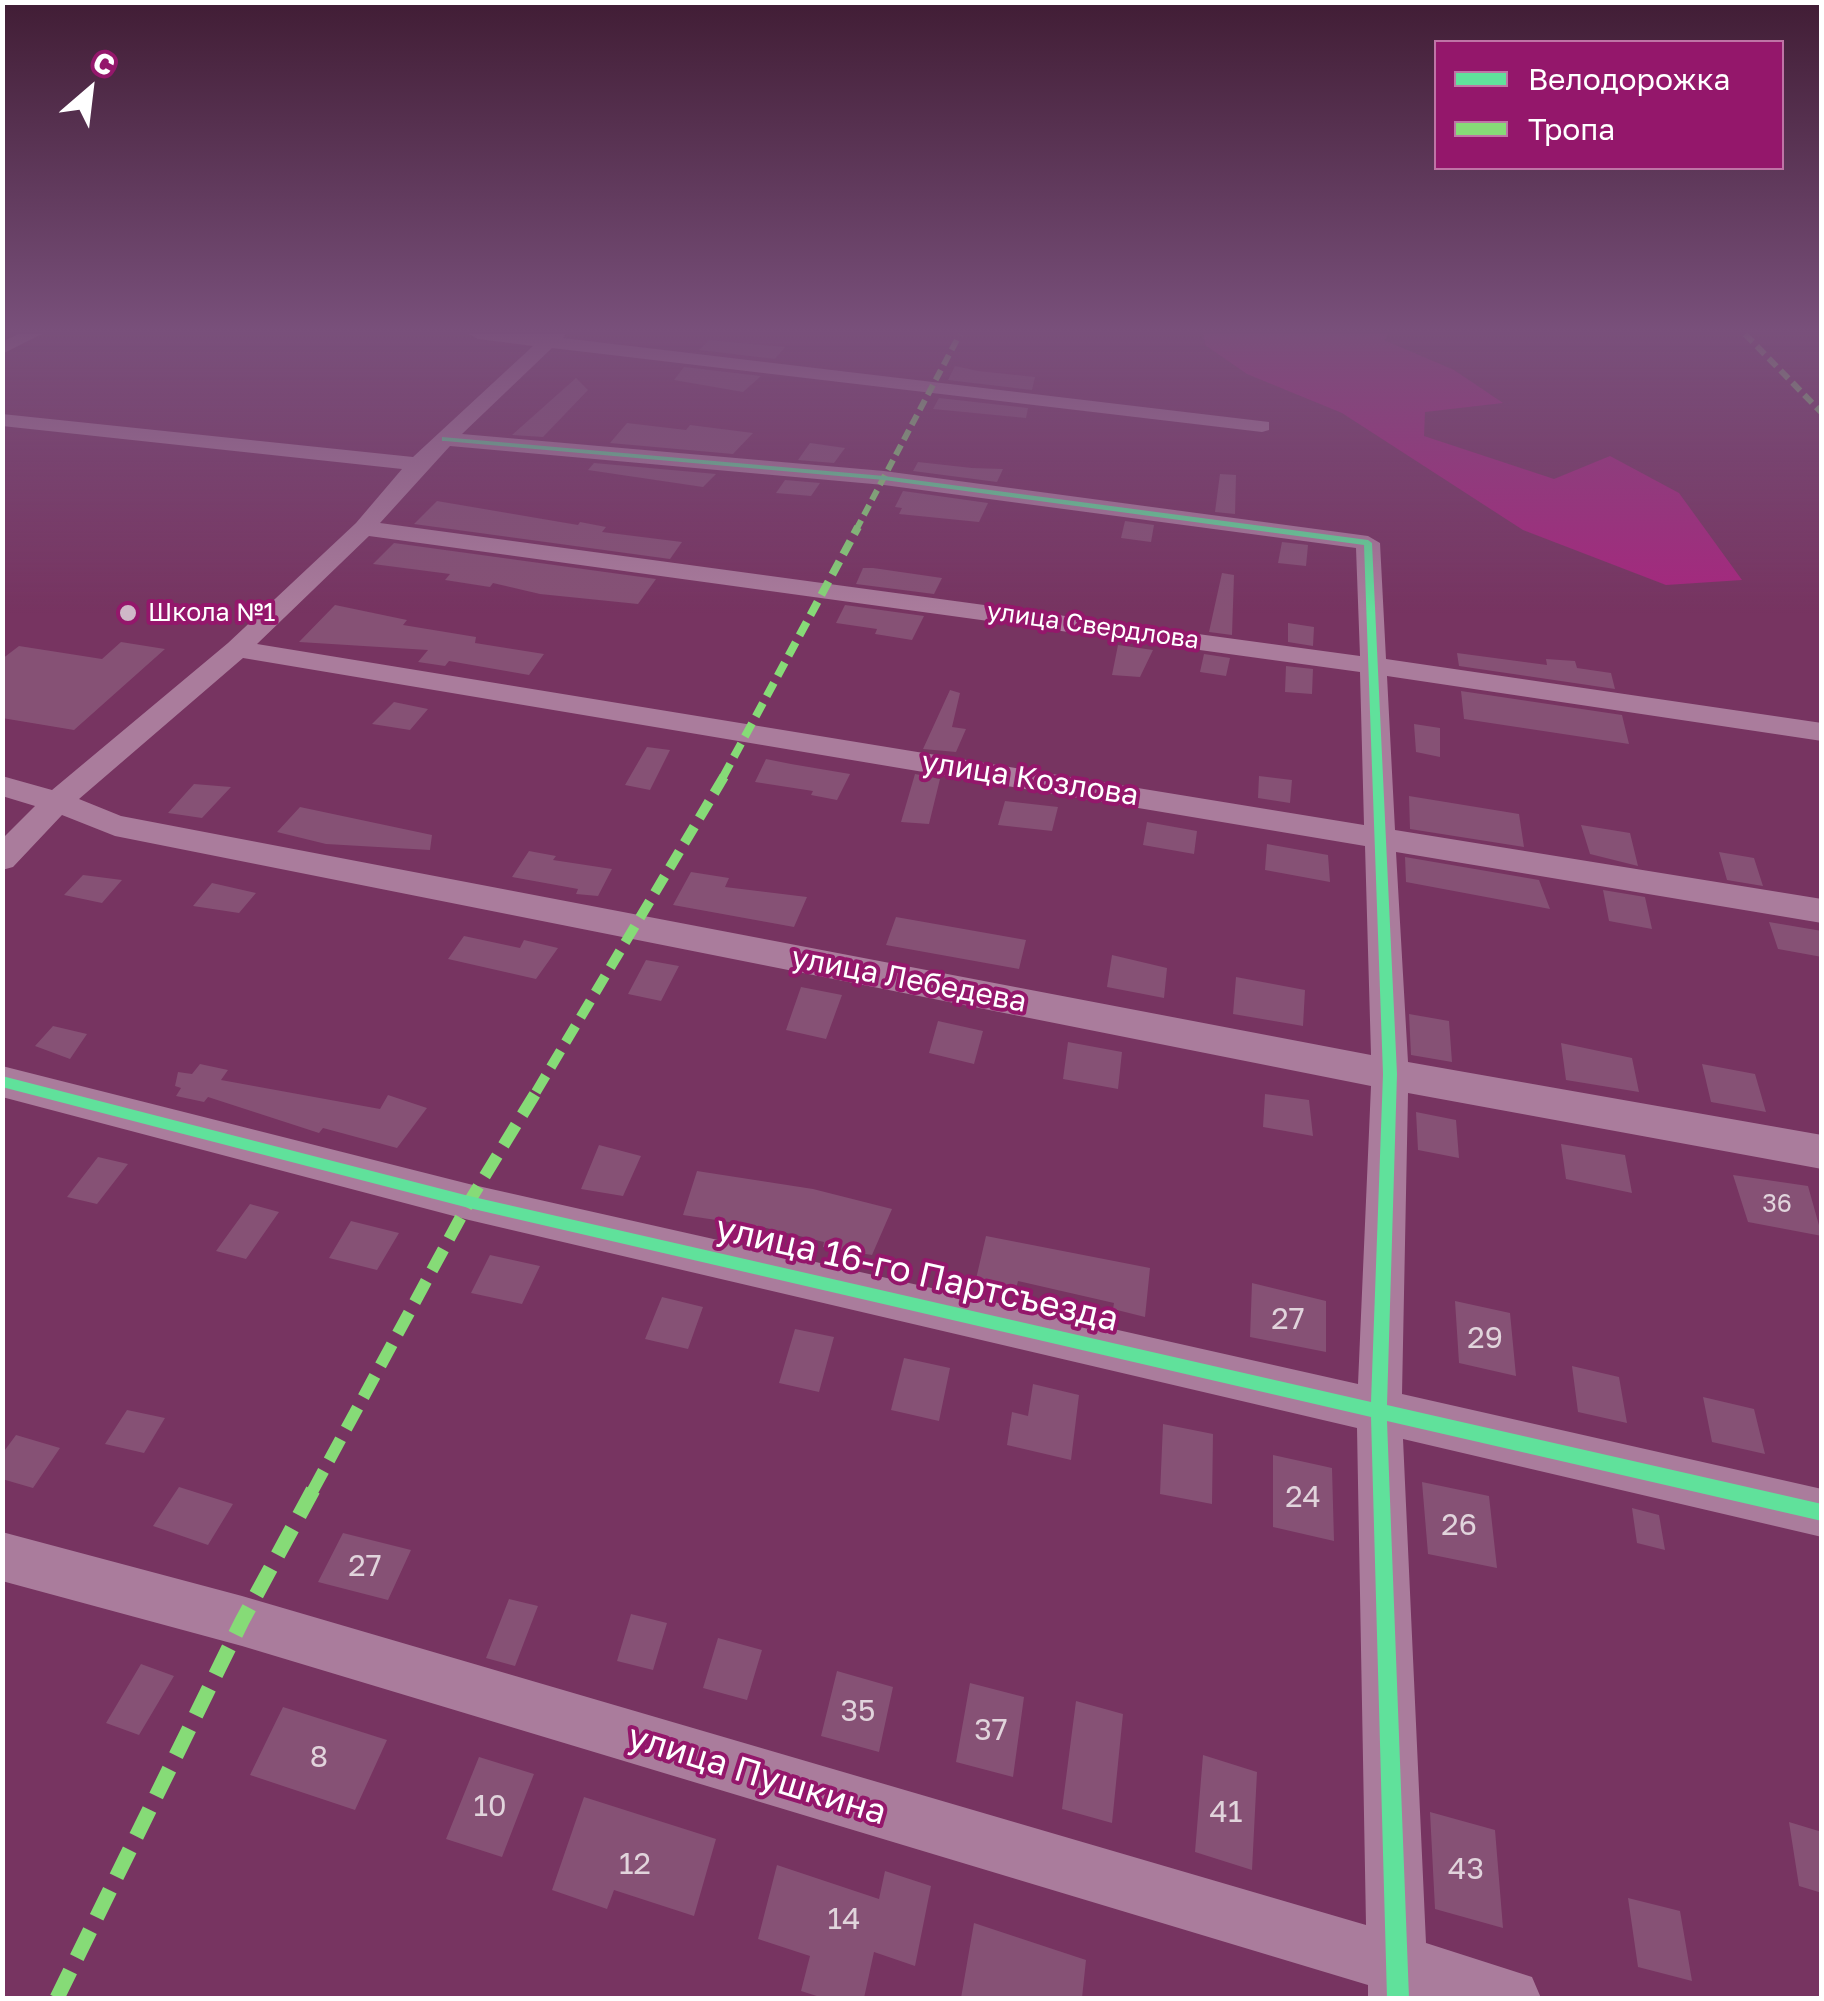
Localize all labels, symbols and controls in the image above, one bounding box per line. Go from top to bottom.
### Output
north arrow [40,40,140,140]
legend [1434,40,1784,170]
text: С [88,44,121,82]
text: Велодорожка [1528,61,1730,97]
text: Тропа [1528,111,1615,147]
street label: улица Свердлова [985,596,1201,656]
place label: Школа №1 [148,598,275,628]
marker: Школа №1 [117,602,139,624]
street label: улица Козлова [919,744,1141,814]
street label: улица Лебедева [788,940,1030,1020]
house number: 36 [1762,1189,1792,1219]
street label: улица 16-го Партсъезда [711,1207,1123,1341]
house number: 27 [1271,1301,1305,1337]
house number: 29 [1467,1320,1503,1356]
house number: 24 [1285,1479,1321,1515]
house number: 26 [1441,1507,1477,1543]
house number: 27 [348,1548,382,1584]
house number: 35 [841,1693,875,1729]
house number: 37 [974,1712,1008,1748]
street label: улица Пушкина [623,1716,891,1834]
house number: 8 [310,1739,328,1775]
house number: 10 [473,1788,507,1824]
house number: 41 [1210,1794,1242,1830]
house number: 12 [619,1846,651,1882]
house number: 43 [1448,1851,1484,1887]
house number: 14 [828,1901,860,1937]

